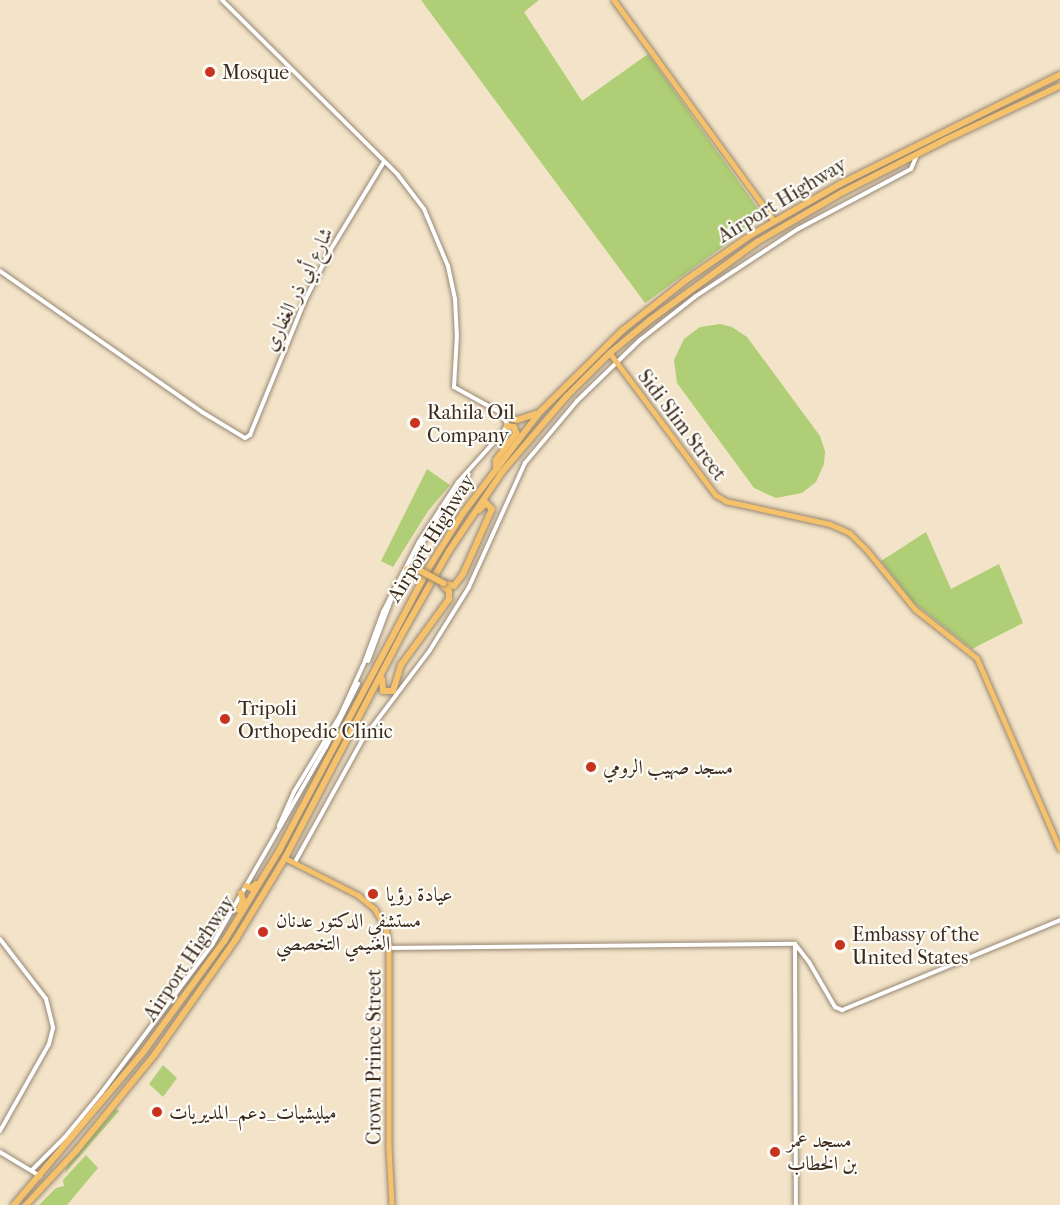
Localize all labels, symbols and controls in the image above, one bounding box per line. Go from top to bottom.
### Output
place label: Mosque [222,60,289,84]
marker: Mosque [203,65,217,79]
street label: Airport Highway [713,152,851,248]
street label: شارع أبي ذر الغفاري [258,223,338,355]
street label: Sidi Slim Street [633,365,731,485]
place label: Rahila Oil Company [427,400,515,447]
marker: Rahila Oil Company [408,416,422,430]
street label: Airport Highway [382,470,480,606]
place label: Tripoli Orthopedic Clinic [238,696,392,743]
marker: Tripoli Orthopedic Clinic [216,710,234,728]
place label: مسجد صهيب الرومي [603,755,733,779]
marker: مسجد صهيب الرومي [584,760,598,774]
place label: عيادة رؤيا [386,882,452,906]
marker: عيادة رؤيا [364,885,382,903]
street label: Airport Highway [138,891,240,1025]
place label: مستشفي الدكتور عدنان الغنيمي التخصصي [276,909,421,956]
place label: Embassy of the United States [852,922,979,969]
marker: مستشفي الدكتور عدنان الغنيمي التخصصي [254,923,272,941]
marker: Embassy of the United States [833,938,847,952]
street label: Crown Prince Street [362,969,386,1145]
place label: ميليشيات_دعم_المديريات [169,1100,337,1124]
marker: ميليشيات_دعم_المديريات [150,1105,164,1119]
place label: مسجد عمر بن الخطاب [787,1128,857,1175]
marker: مسجد عمر بن الخطاب [768,1145,782,1159]

